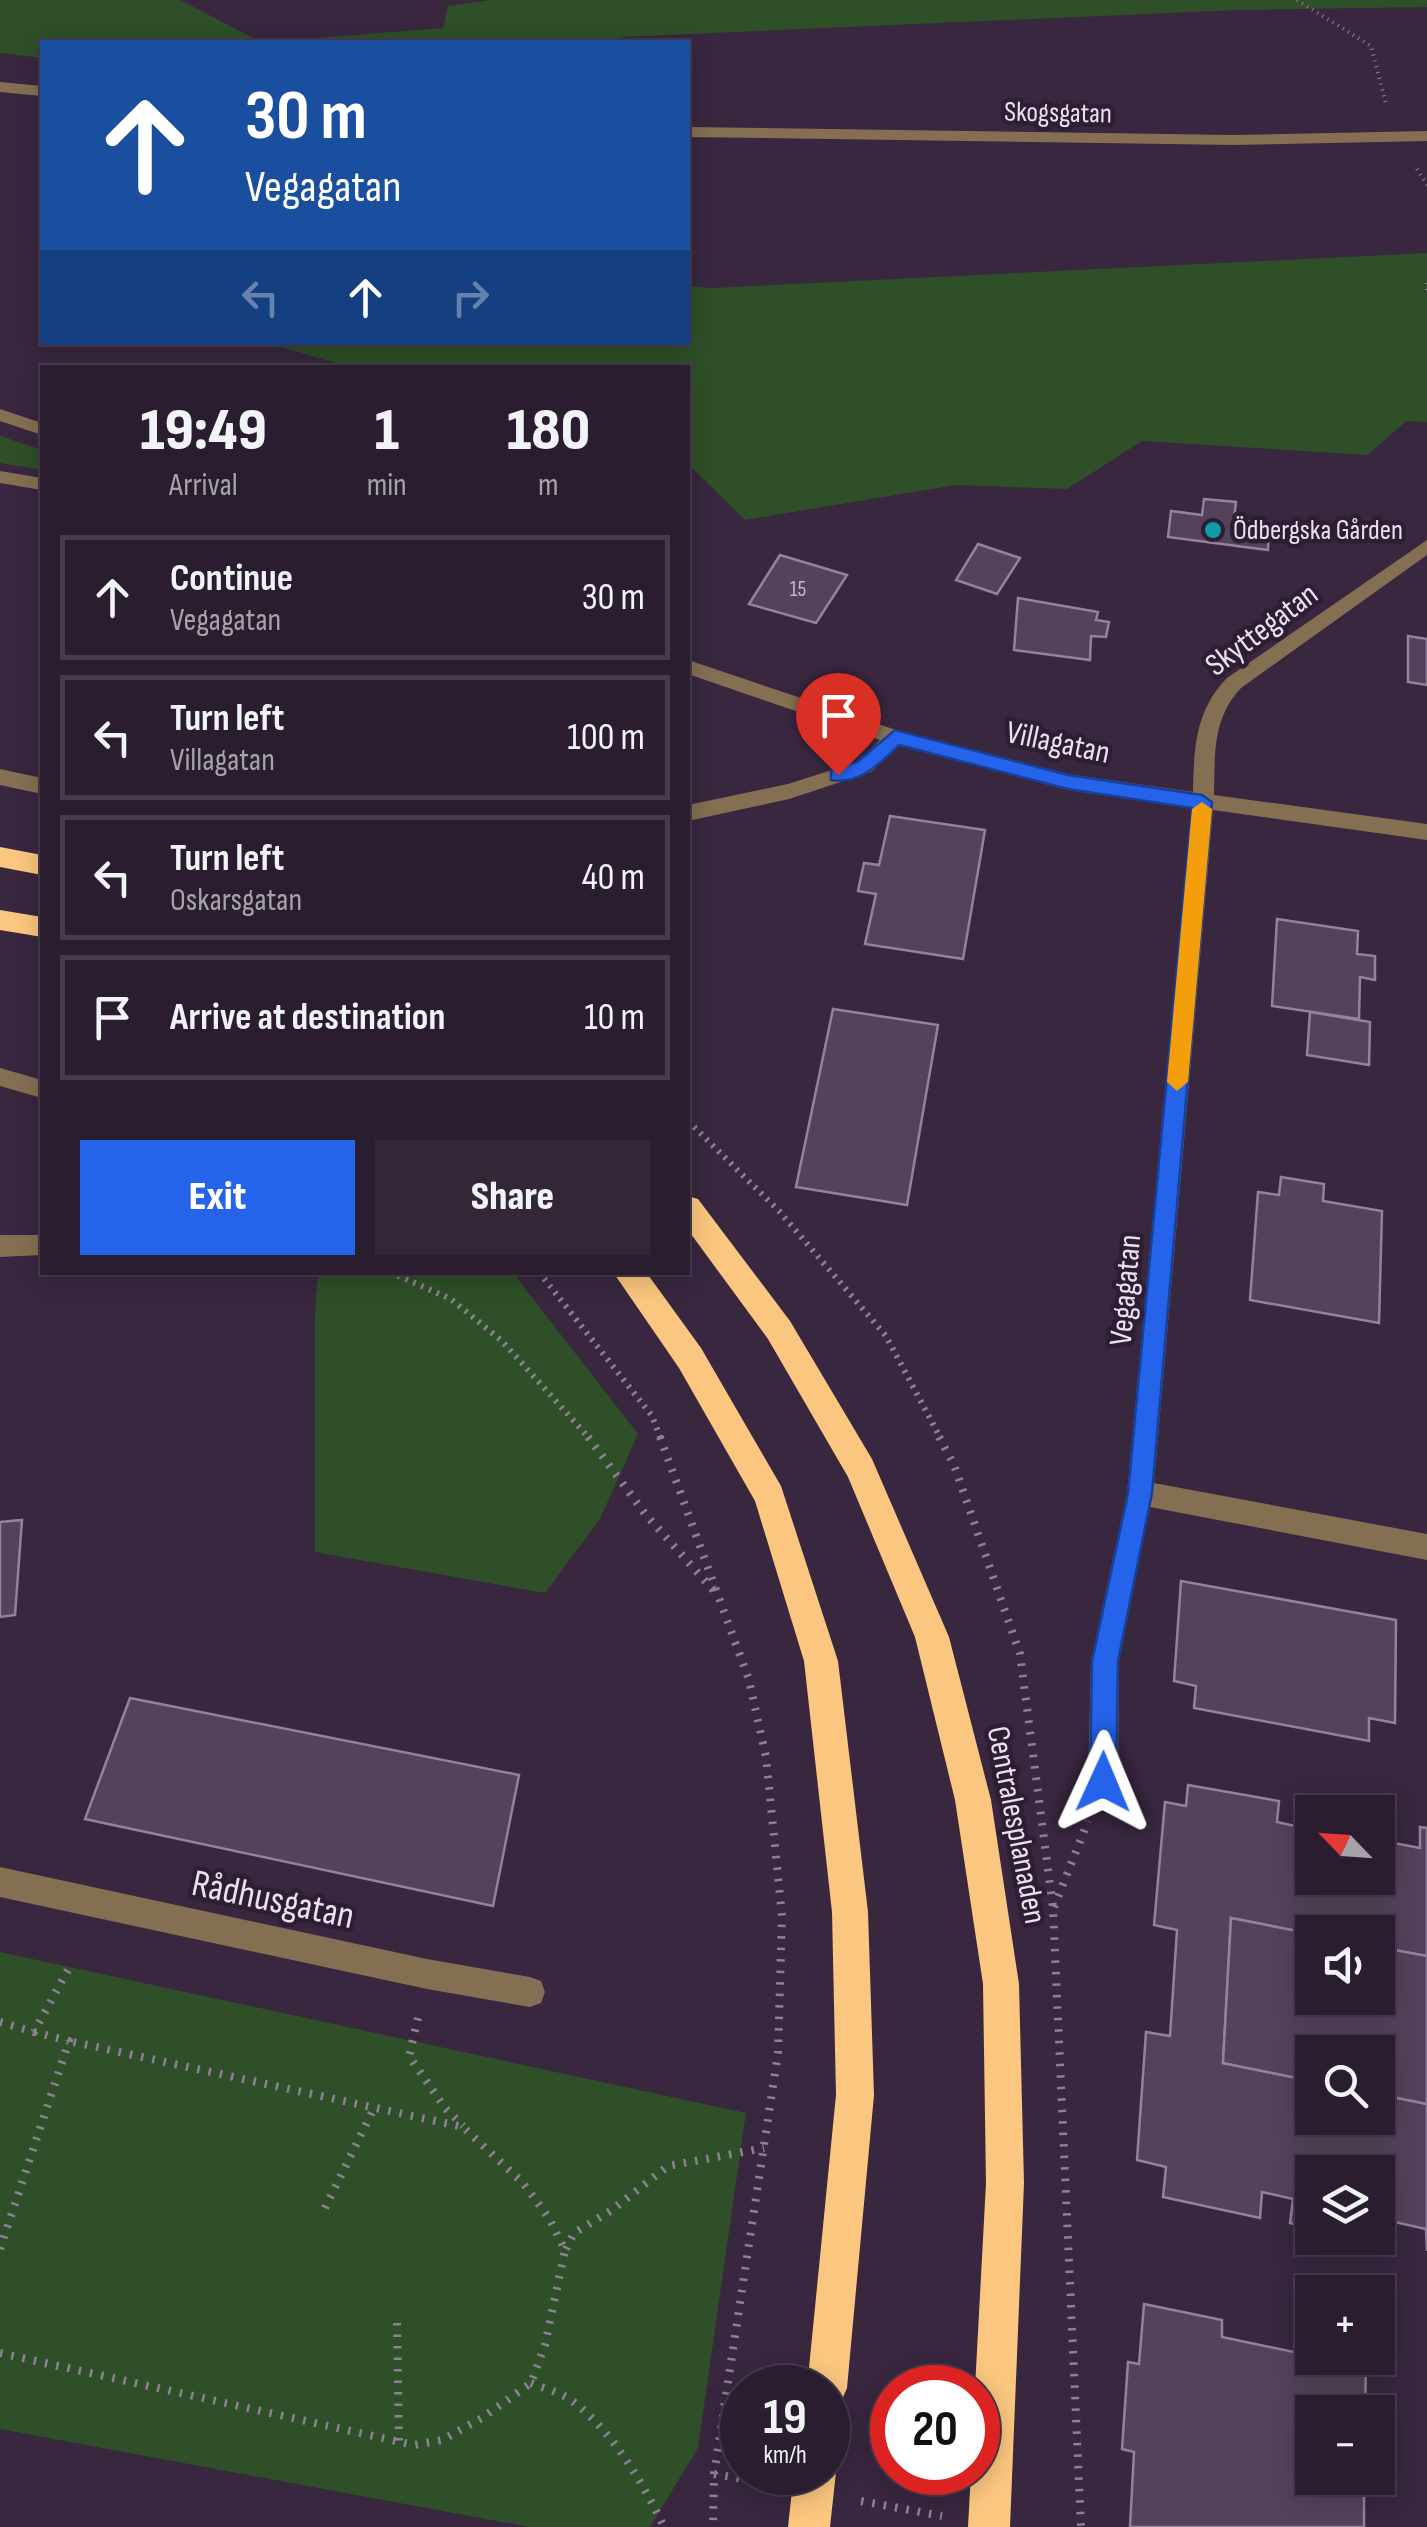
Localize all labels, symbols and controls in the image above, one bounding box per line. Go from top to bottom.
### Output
text: 30 m [245,75,367,159]
icon: ahead [80,80,210,210]
street label: Skogsgatan [1004,96,1112,130]
text: Vegagatan [245,160,401,215]
icon: left [233,270,288,325]
icon: ahead [338,270,393,325]
icon: right [443,270,498,325]
text: 19:49 [140,395,267,467]
text: 1 [374,395,399,467]
text: 180 [507,395,590,467]
text: Arrival [169,466,238,505]
text: min [367,466,407,505]
text: m [538,466,559,505]
place label: Ödbergska Gården [1233,514,1403,547]
marker: Ödbergska Gården [1202,519,1224,541]
text: Continue [170,556,293,601]
icon: ahead [85,570,140,625]
text: 30 m [582,575,645,620]
street label: Skyttegatan [1198,575,1326,685]
house number: 15 [790,576,806,603]
text: Vegagatan [170,601,281,640]
pin [796,673,881,776]
icon: arrive [811,688,866,743]
text: Turn left [170,696,284,741]
icon: left [85,710,140,765]
street label: Villagatan [1003,713,1113,773]
text: 100 m [567,715,645,760]
text: Villagatan [170,741,275,780]
text: Turn left [170,836,284,881]
icon: left [85,850,140,905]
text: 40 m [582,855,645,900]
text: Oskarsgatan [170,881,302,920]
icon: arrive [85,990,140,1045]
text: Arrive at destination [170,995,445,1040]
text: 10 m [584,995,645,1040]
button: Exit [80,1140,355,1255]
button: Share [375,1140,650,1255]
street label: Vegagatan [1102,1233,1150,1347]
street label: Centralesplanaden [978,1723,1054,1927]
position arrow [1051,1730,1155,1834]
north arrow [1295,1795,1395,1895]
map controls [1295,1795,1395,2495]
street label: Rådhusgatan [188,1861,358,1939]
button: sound [1295,1915,1395,2015]
button: search [1295,2035,1395,2135]
button: layers [1295,2155,1395,2255]
button: + [1295,2275,1395,2375]
speed limit sign: 20 [870,2365,1000,2495]
text: 19 [763,2388,807,2448]
button: − [1295,2395,1395,2495]
text: km/h [763,2440,807,2471]

